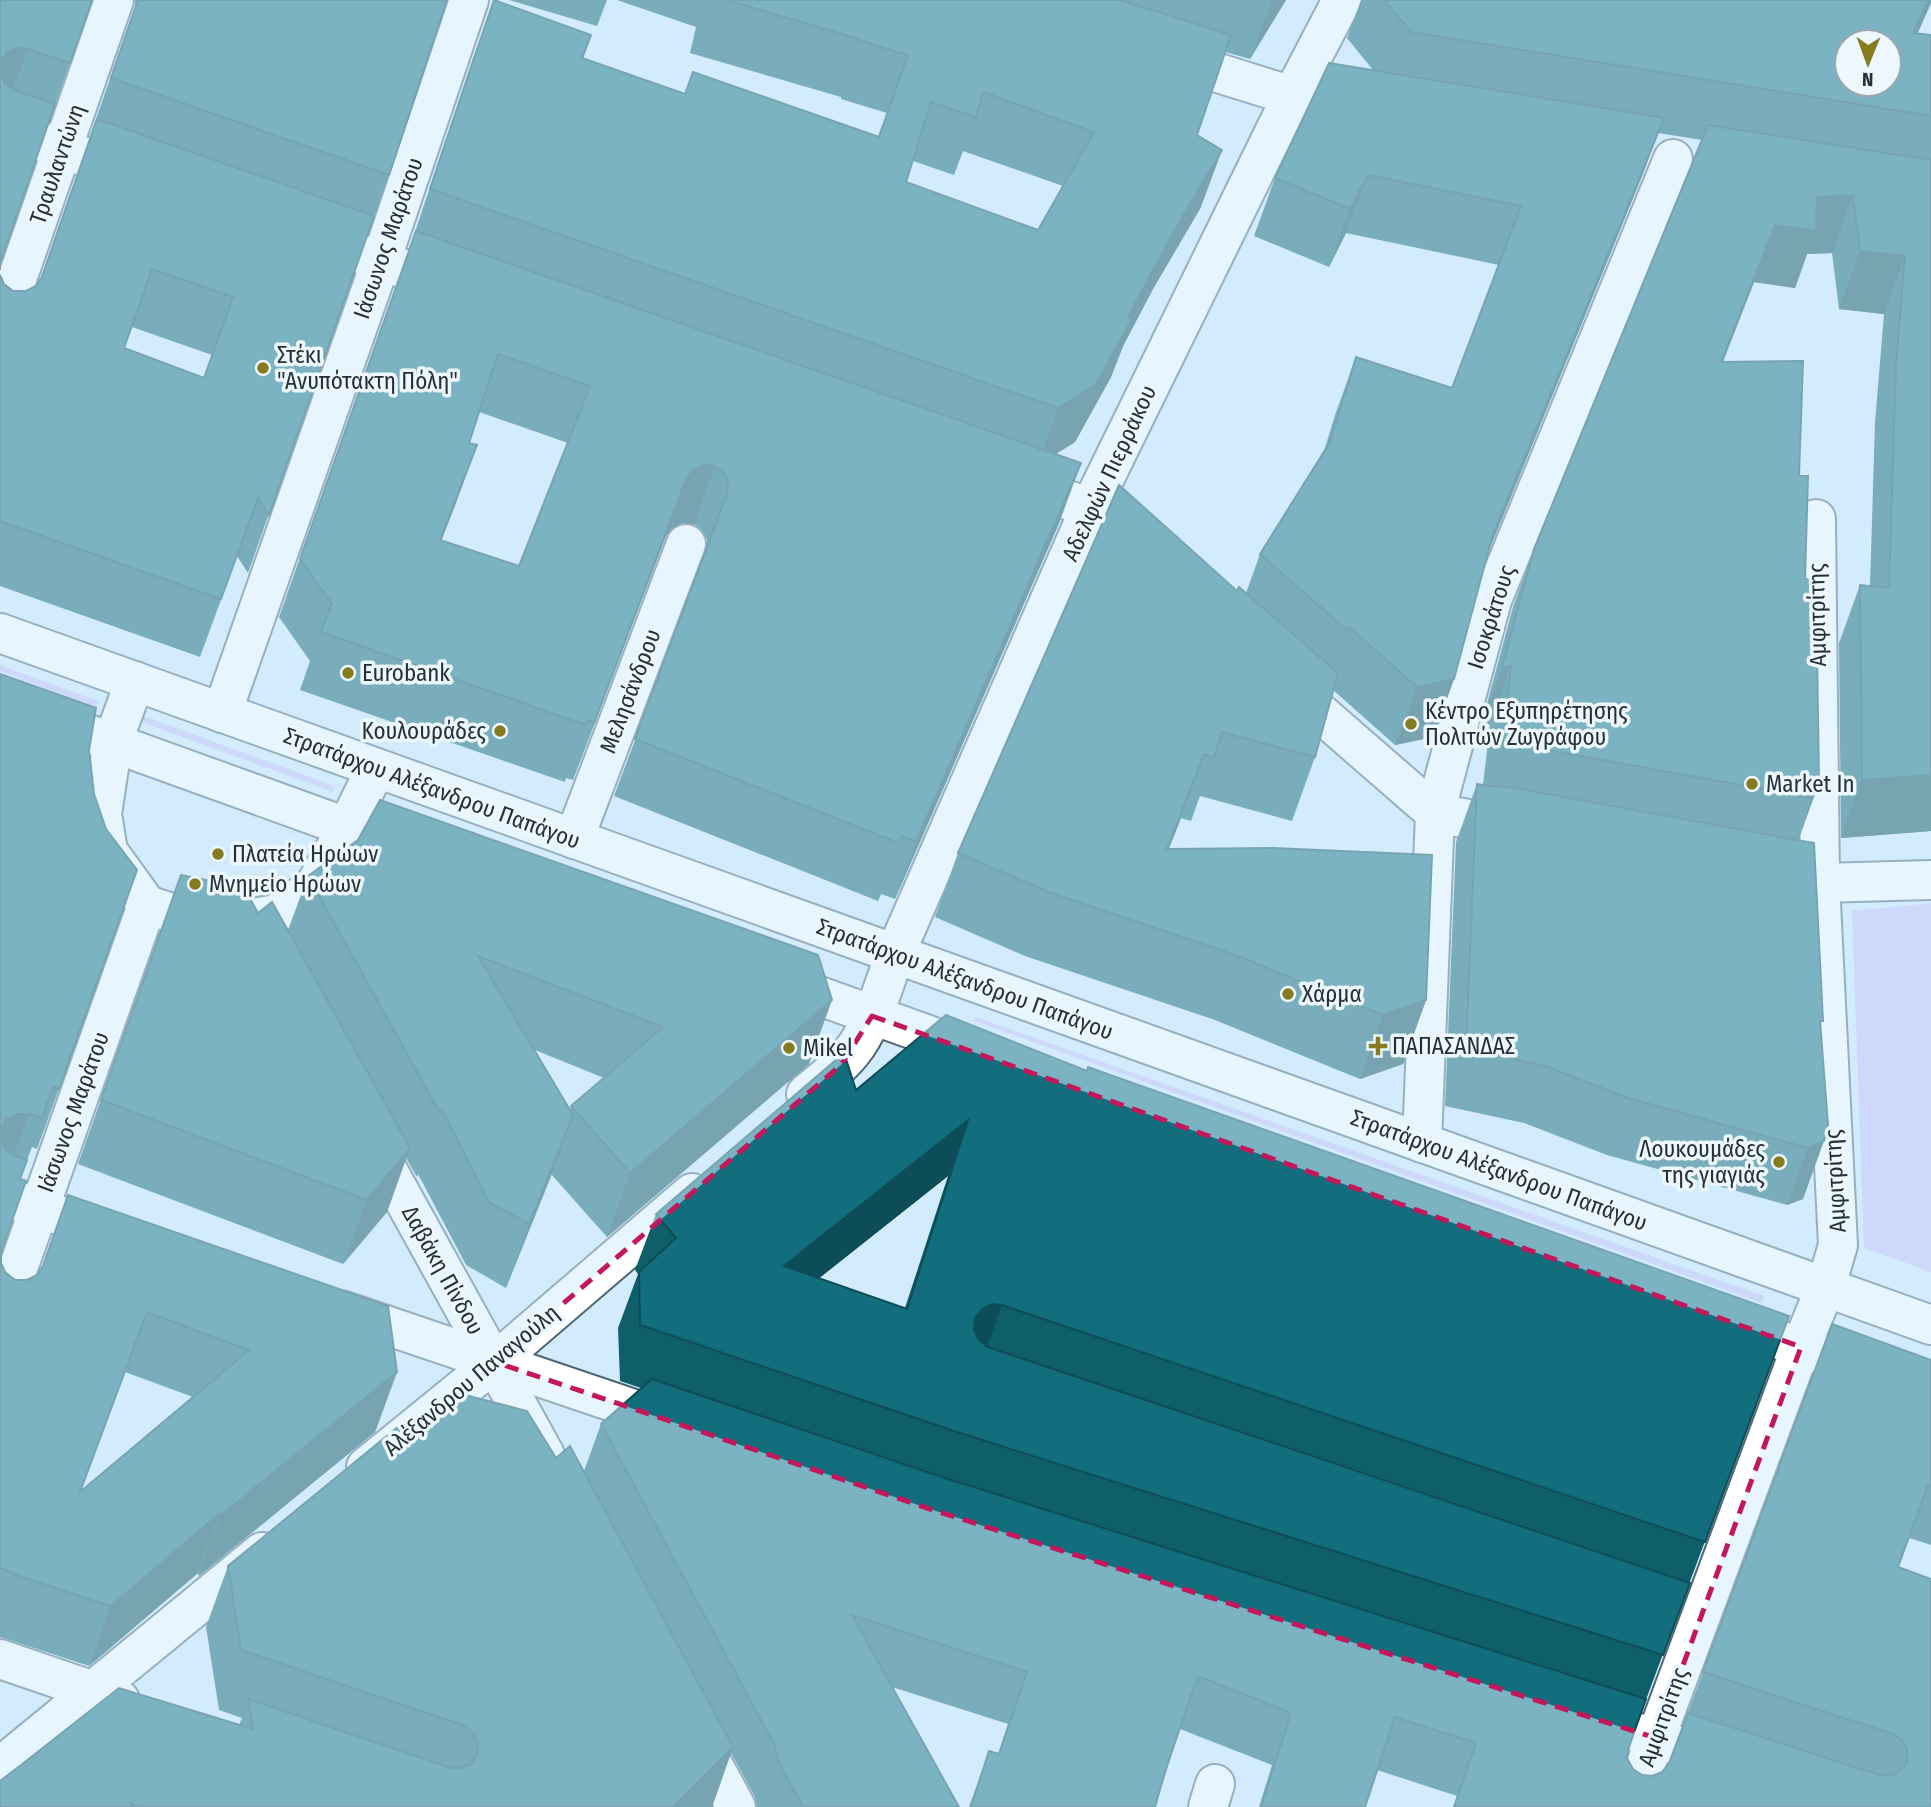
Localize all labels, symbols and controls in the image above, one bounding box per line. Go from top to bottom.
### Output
north arrow [1833,28,1903,98]
text: N [1862,68,1874,91]
street label: Τραυλαντώνη [23,100,91,228]
street label: Ιάσωνος Μαράτου [347,154,429,322]
place label: Στέκι "Ανυπότακτη Πόλη" [277,341,458,395]
marker: Στέκι "Ανυπότακτη Πόλη" [255,360,271,376]
street label: Αδελφών Πιερράκου [1056,380,1162,566]
street label: Ισοκράτους [1461,561,1521,673]
street label: Αμφιτρίτης [1802,563,1832,667]
street label: Μελησάνδρου [593,625,667,757]
place label: Eurobank [362,659,450,687]
marker: Eurobank [340,665,356,681]
place label: Κέντρο Εξυπηρέτησης Πολιτών Ζωγράφου [1425,697,1628,751]
marker: Κέντρο Εξυπηρέτησης Πολιτών Ζωγράφου [1403,716,1419,732]
place label: Κουλουράδες [362,717,486,745]
street label: Στρατάρχου Αλέξανδρου Παπάγου [280,721,584,855]
marker: Κουλουράδες [492,723,508,739]
place label: Market In [1766,770,1855,798]
marker: Market In [1744,776,1760,792]
place label: Πλατεία Ηρώων [232,840,378,868]
marker: Πλατεία Ηρώων [210,846,226,862]
place label: Μνημείο Ηρώων [209,870,361,898]
marker: Μνημείο Ηρώων [187,876,203,892]
street label: Στρατάρχου Αλέξανδρου Παπάγου [813,912,1117,1046]
place label: Χάρμα [1302,980,1362,1008]
marker: Χάρμα [1280,986,1296,1002]
street label: Ιάσωνος Μαράτου [31,1028,115,1196]
place label: ΠΑΠΑΣΑΝΔΑΣ [1392,1032,1515,1060]
place label: Mikel [803,1034,853,1062]
marker: ΠΑΠΑΣΑΝΔΑΣ [1370,1038,1386,1054]
marker: Mikel [781,1040,797,1056]
street label: Στρατάρχου Αλέξανδρου Παπάγου [1347,1103,1651,1237]
street label: Αμφιτρίτης [1818,1128,1852,1233]
place label: Λουκουμάδες της γιαγιάς [1639,1135,1765,1189]
marker: Λουκουμάδες της γιαγιάς [1771,1154,1787,1170]
street label: Δαβάκη Πίνδου [396,1201,490,1339]
street label: Αλέξανδρου Παναγούλη [378,1298,564,1462]
street label: Αμφιτρίτης [1632,1663,1694,1770]

